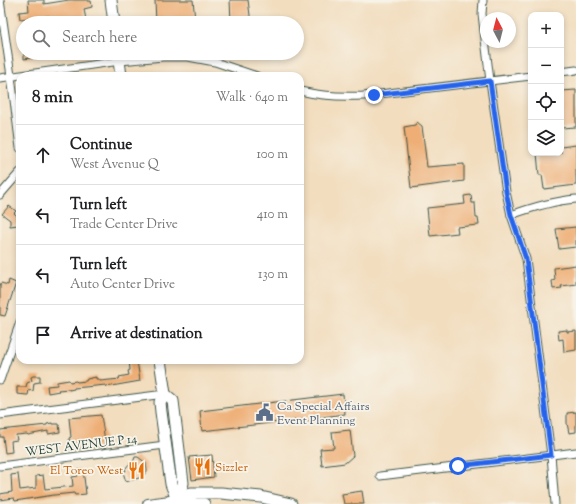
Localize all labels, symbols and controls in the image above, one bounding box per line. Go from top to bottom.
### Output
north arrow [480,12,516,48]
map controls [528,12,564,156]
button: + [528,12,564,48]
search box [16,16,304,60]
icon: search [30,27,52,49]
text: Search here [62,28,137,49]
button: − [528,48,564,84]
button: locate [528,84,564,120]
text: 8 min [32,86,73,110]
route end [365,86,383,104]
text: Walk · 640 m [216,89,288,107]
button: layers [528,120,564,156]
text: Continue [70,135,132,156]
icon: ahead [32,144,54,166]
text: 100 m [256,146,288,164]
text: West Avenue Q [70,156,159,174]
text: Turn left [70,195,127,216]
icon: left [32,204,54,226]
text: 410 m [257,206,288,224]
text: Trade Center Drive [70,216,178,234]
text: Turn left [70,255,127,276]
icon: left [32,264,54,286]
text: 130 m [258,266,288,284]
text: Auto Center Drive [70,276,175,294]
icon: arrive [32,324,54,346]
text: Arrive at destination [70,324,203,345]
place label: Ca Special Affairs Event Planning [277,398,370,430]
public building icon: Ca Special Affairs Event Planning [254,403,274,423]
street label: WEST AVENUE P 14 [24,430,138,462]
restaurant icon: Sizzler [192,457,212,477]
route start [449,457,467,475]
place label: Sizzler [215,459,248,477]
restaurant icon: El Toreo West [126,460,146,480]
place label: El Toreo West [50,462,123,480]

